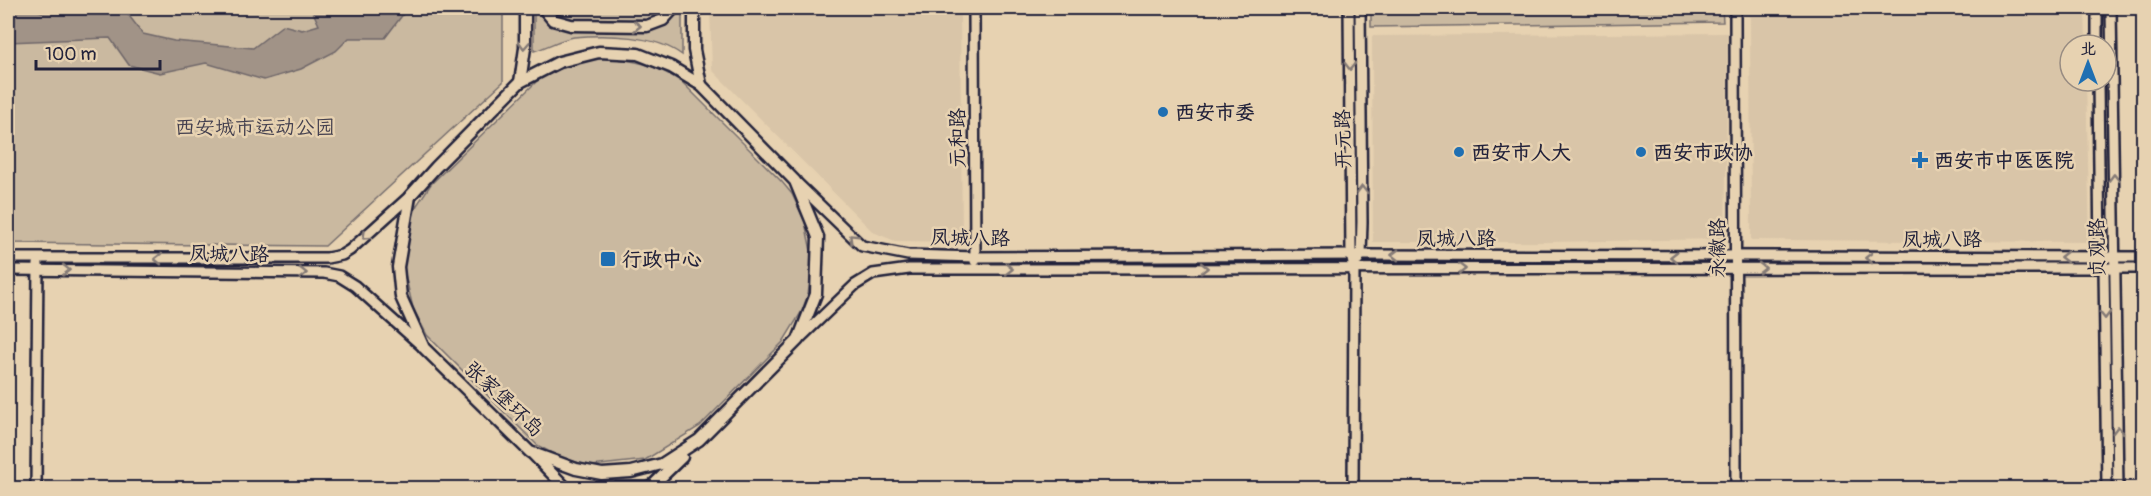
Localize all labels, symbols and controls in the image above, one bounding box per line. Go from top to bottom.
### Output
one-way arrow [632,20,641,32]
scale bar [36,33,160,71]
north arrow [2058,33,2118,93]
text: 北 [2080,39,2096,59]
one-way arrow [518,40,531,49]
text: 100 m [45,43,97,66]
one-way arrow [1343,61,1356,70]
place label: 西安市委 [1175,100,1255,125]
marker: 西安市委 [1156,105,1170,119]
street label: 元和路 [945,107,970,168]
street label: 开元路 [1330,108,1356,169]
park label: 西安城市运动公园 [175,115,335,140]
place label: 西安市人大 [1471,140,1571,165]
place label: 西安市政协 [1653,140,1753,165]
marker: 西安市人大 [1452,145,1466,159]
marker: 西安市政协 [1634,145,1648,159]
place label: 西安市中医医院 [1934,148,2074,173]
marker: 西安市中医医院 [1911,151,1929,169]
one-way arrow [2107,173,2120,182]
one-way arrow [1356,186,1368,195]
street label: 永徽路 [1705,217,1730,278]
street label: 贞观路 [2084,217,2110,278]
street label: 凤城八路 [930,225,1011,251]
street label: 凤城八路 [1416,226,1497,251]
street label: 凤城八路 [1902,227,1983,252]
one-way arrow [363,229,373,240]
one-way arrow [850,234,861,245]
street label: 凤城八路 [189,241,270,267]
place label: 行政中心 [622,247,702,272]
one-way arrow [1391,249,1400,262]
marker: 行政中心 [599,250,617,268]
one-way arrow [1670,251,1679,263]
one-way arrow [2060,251,2069,263]
one-way arrow [1865,252,1874,264]
one-way arrow [153,253,162,265]
one-way arrow [1200,262,1209,274]
one-way arrow [1758,262,1767,274]
one-way arrow [1005,263,1014,275]
one-way arrow [1458,263,1467,275]
one-way arrow [61,264,70,276]
one-way arrow [298,267,307,279]
one-way arrow [2098,310,2111,319]
street label: 张家堡环岛 [459,356,549,442]
one-way arrow [2111,426,2124,435]

